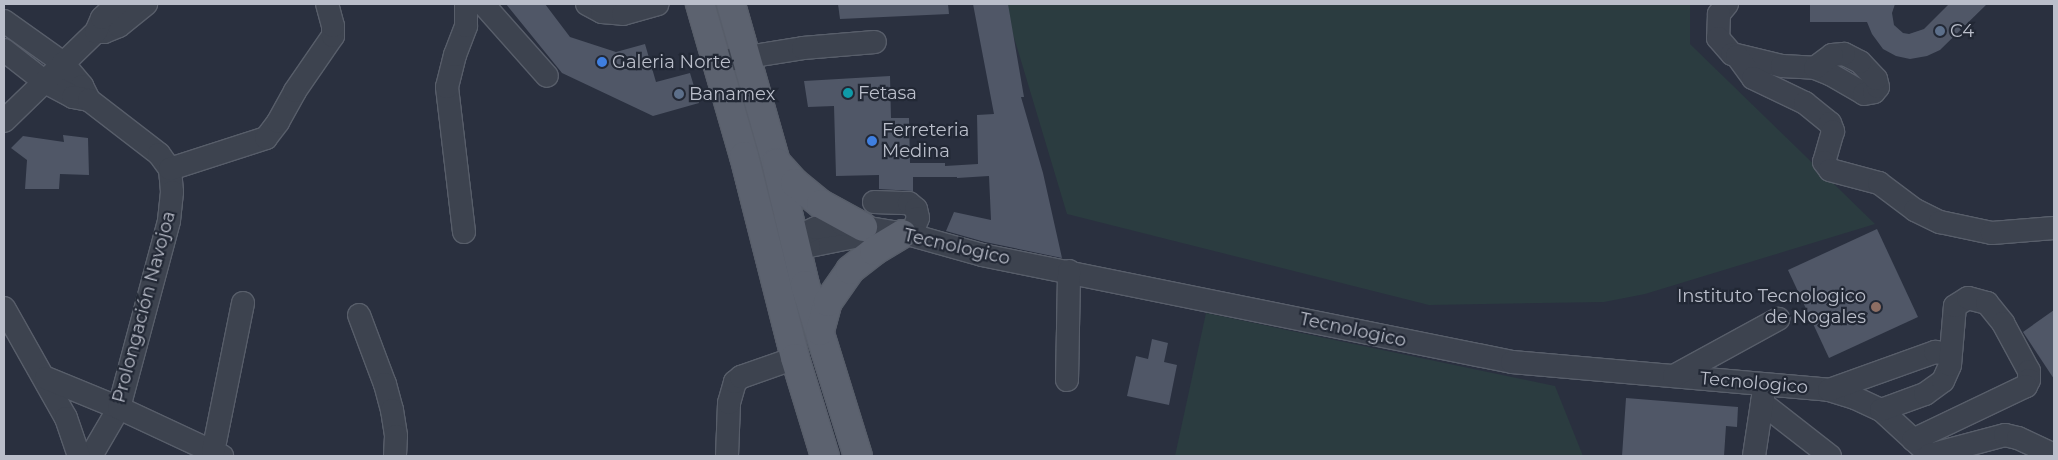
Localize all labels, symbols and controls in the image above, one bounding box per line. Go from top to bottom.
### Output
place label: C4 [1950,20,1974,42]
marker: C4 [1934,25,1946,37]
place label: Galeria Norte [612,51,731,73]
marker: Galeria Norte [596,56,608,68]
place label: Fetasa [858,82,917,104]
place label: Banamex [689,83,775,105]
marker: Fetasa [842,87,854,99]
marker: Banamex [673,88,685,100]
place label: Ferreteria Medina [882,120,969,162]
marker: Ferreteria Medina [866,135,878,147]
street label: Prolongación Navojoa [108,209,180,405]
street label: Tecnologico [902,224,1012,270]
place label: Instituto Tecnologico de Nogales [1677,286,1866,328]
marker: Instituto Tecnologico de Nogales [1870,301,1882,313]
street label: Tecnologico [1298,308,1408,352]
street label: Tecnologico [1699,368,1809,398]

